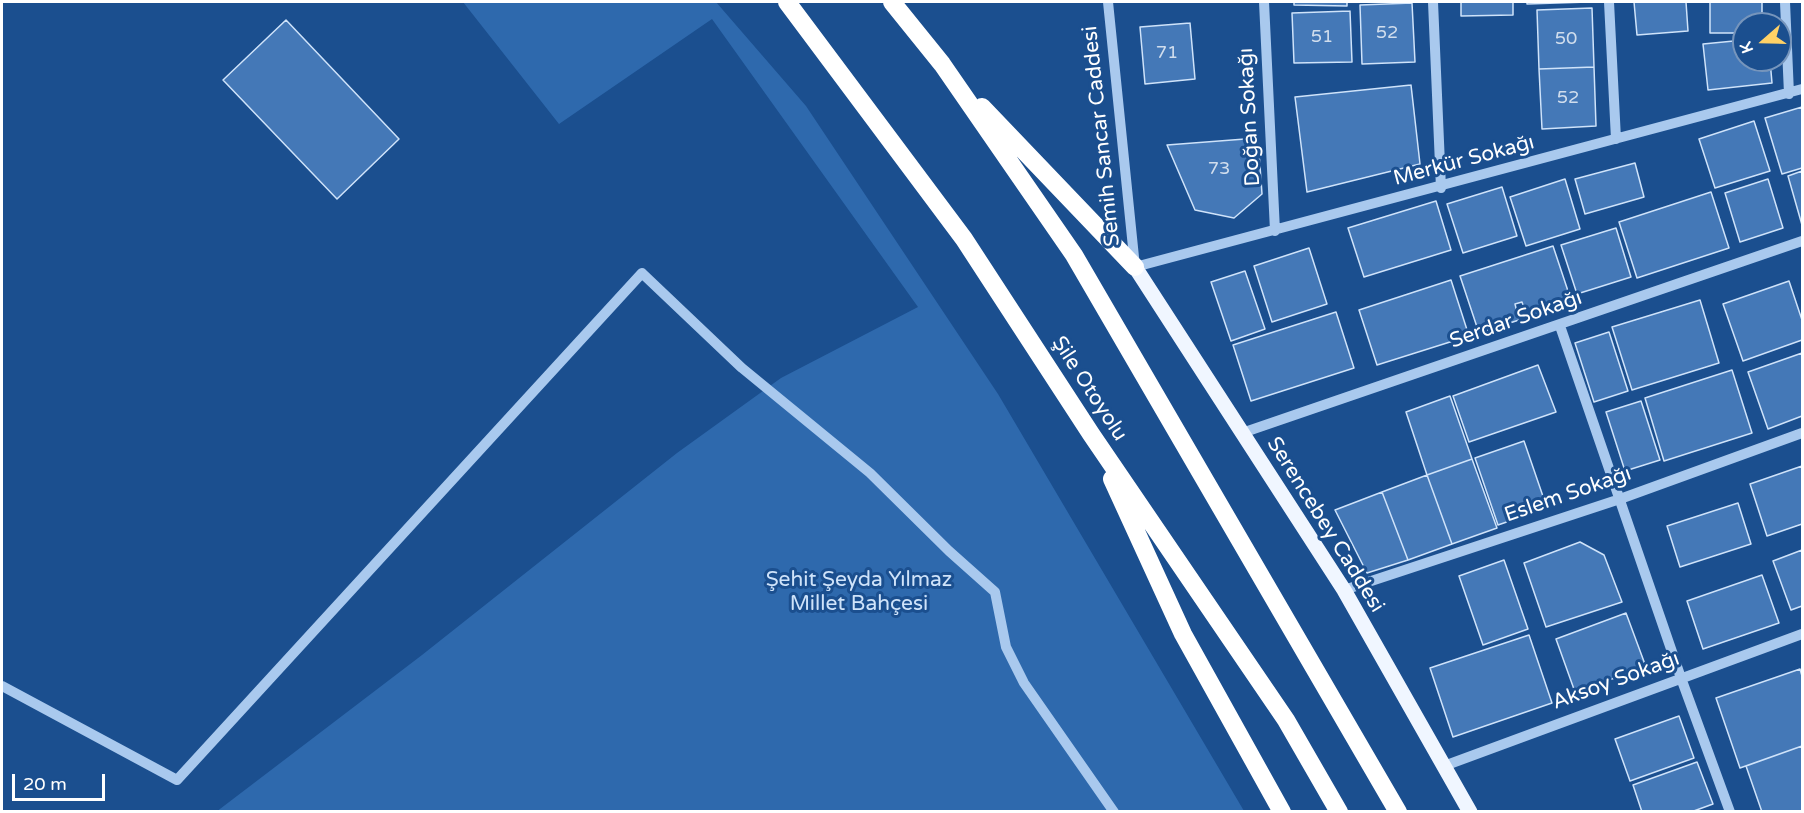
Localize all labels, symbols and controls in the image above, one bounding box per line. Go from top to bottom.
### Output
north arrow [1732,12,1792,72]
house number: 52 [1376,22,1398,44]
street label: Semih Sancar Caddesi [1078,24,1126,248]
house number: 51 [1311,26,1333,48]
house number: 50 [1555,28,1577,50]
text: K [1736,39,1758,56]
house number: 71 [1156,42,1178,64]
street label: Doğan Sokağı [1234,47,1266,187]
house number: 52 [1557,87,1579,109]
street label: Merkür Sokağı [1391,130,1537,192]
house number: 73 [1208,158,1230,180]
street label: Serdar Sokağı [1447,286,1585,354]
street label: Şile Otoyolu [1046,332,1132,446]
street label: Serencebey Caddesi [1261,433,1389,617]
street label: Eslem Sokağı [1501,462,1635,528]
park label: Şehit Şeyda Yılmaz Millet Bahçesi [766,567,952,617]
street label: Aksoy Sokağı [1549,646,1683,716]
scale bar [15,762,108,800]
text: 20 m [23,773,67,795]

